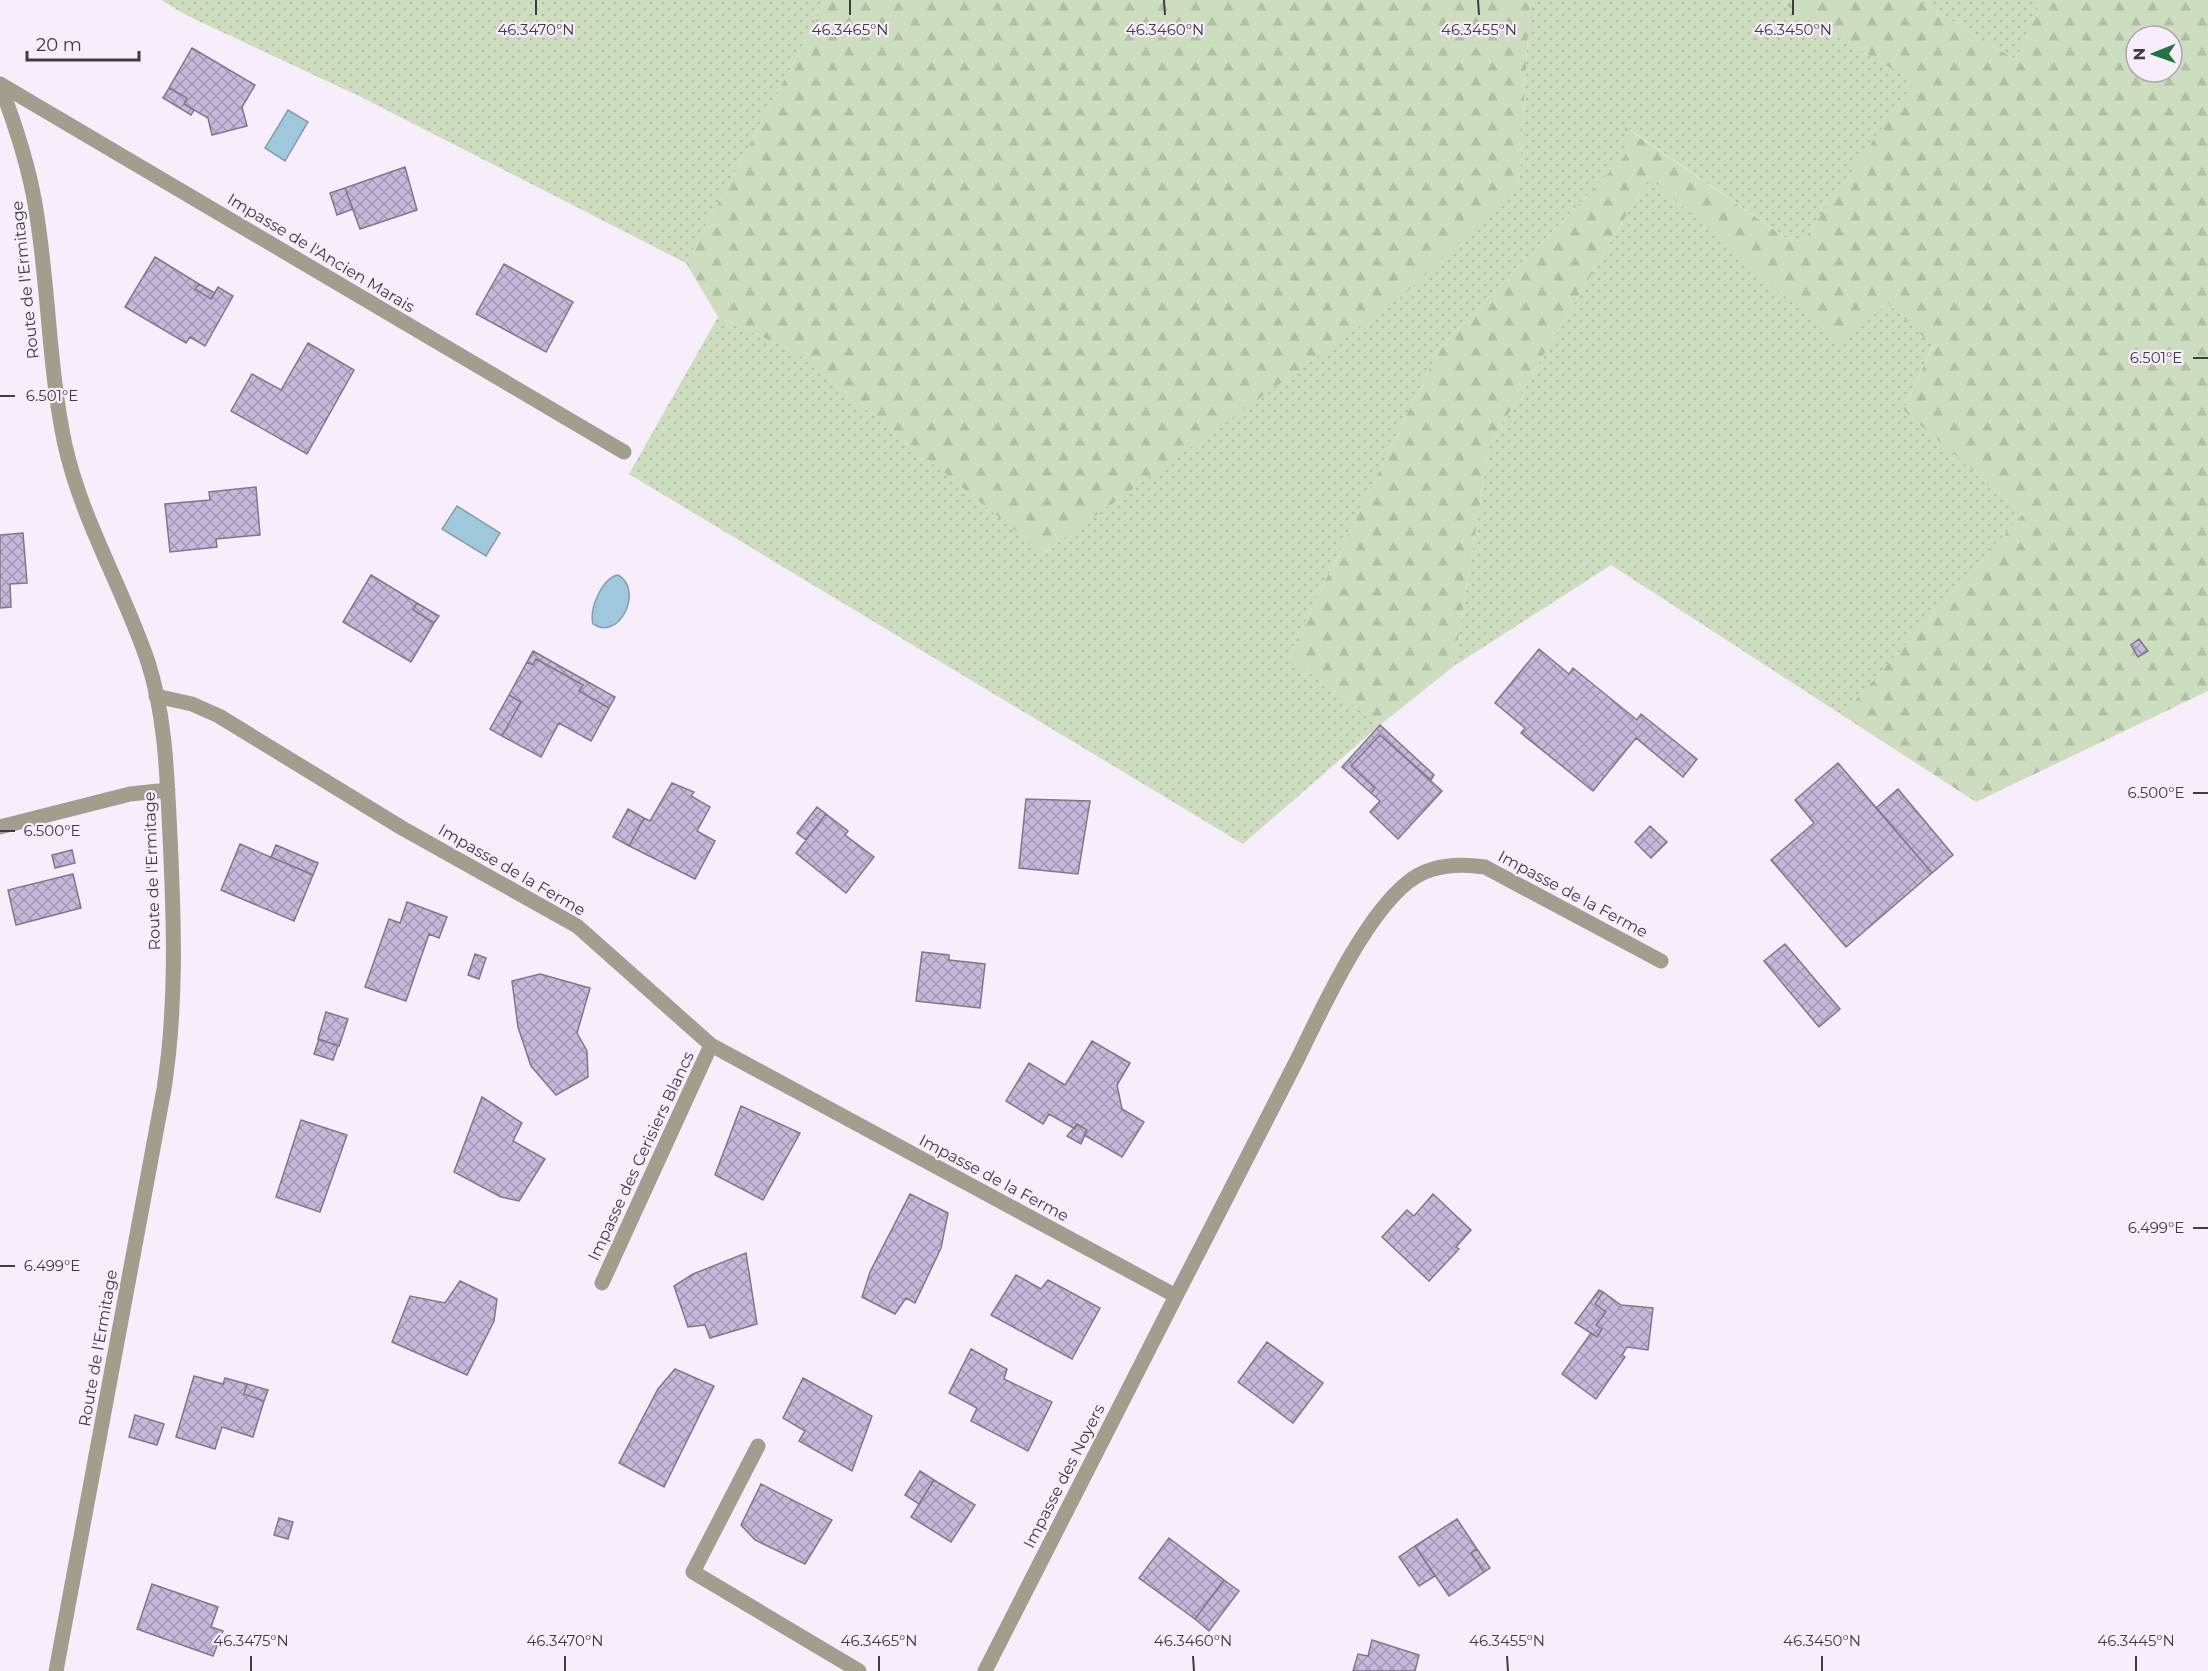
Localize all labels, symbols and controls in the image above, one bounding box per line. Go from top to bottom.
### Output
text: 46.3470°N [497,20,575,39]
text: 46.3465°N [812,20,888,39]
text: 46.3460°N [1126,20,1204,39]
text: 46.3455°N [1441,20,1517,39]
text: 46.3450°N [1754,20,1832,39]
scale bar [27,24,140,62]
north arrow [2124,24,2184,84]
text: 20 m [36,34,82,56]
text: N [2130,48,2149,61]
street label: Impasse de l'Ancien Marais [224,189,418,317]
street label: Route de l'Ermitage [7,200,43,360]
text: 6.501°E [2130,348,2182,367]
text: 6.501°E [26,386,78,405]
text: 6.500°E [2127,783,2185,802]
street label: Route de l'Ermitage [140,791,164,951]
street label: Impasse de la Ferme [435,820,589,920]
text: 6.500°E [23,821,81,840]
street label: Impasse de la Ferme [1495,847,1651,941]
street label: Impasse des Cerisiers Blancs [584,1048,698,1264]
street label: Impasse de la Ferme [916,1131,1072,1225]
text: 6.499°E [2128,1218,2184,1237]
text: 6.499°E [24,1256,80,1275]
street label: Route de l'Ermitage [75,1268,121,1428]
street label: Impasse des Noyers [1019,1401,1109,1551]
text: 46.3475°N [213,1631,289,1650]
text: 46.3470°N [526,1631,604,1650]
text: 46.3465°N [841,1631,917,1650]
text: 46.3460°N [1154,1631,1232,1650]
text: 46.3455°N [1469,1631,1545,1650]
text: 46.3450°N [1783,1631,1861,1650]
text: 46.3445°N [2097,1631,2175,1650]

